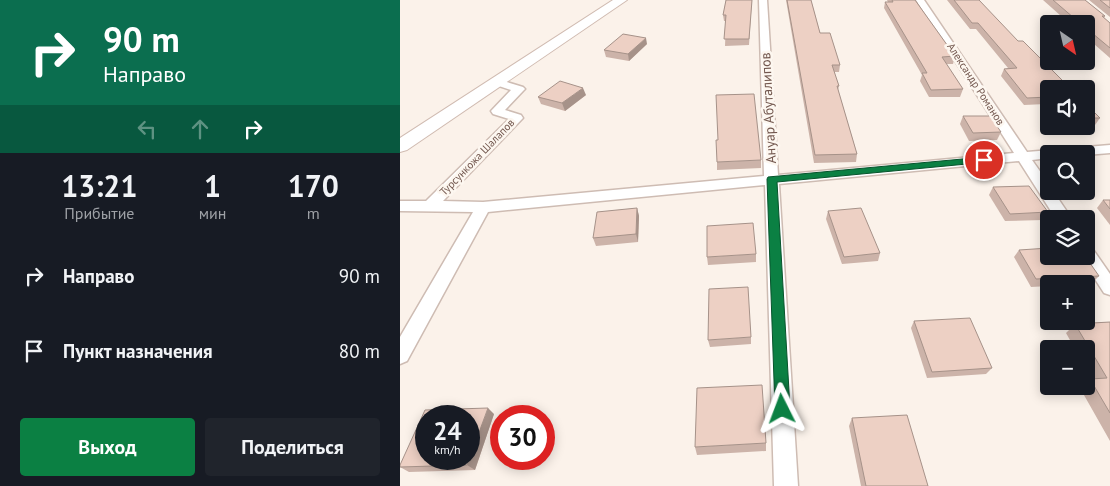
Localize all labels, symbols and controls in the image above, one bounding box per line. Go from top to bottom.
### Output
north arrow [1040,15,1095,70]
map controls [1040,15,1095,395]
text: 90 m [103,16,180,62]
icon: right [20,20,85,85]
street label: Александр Романов [944,40,1008,128]
street label: Ануар Абуталипов [756,52,780,164]
text: Направо [103,60,186,88]
button: sound [1040,80,1095,135]
icon: left [133,115,161,143]
icon: ahead [186,115,214,143]
icon: right [239,115,267,143]
street label: Турсункожа Шалапов [437,116,517,198]
pin [963,139,1005,181]
button: search [1040,145,1095,200]
icon: arrive [970,146,998,174]
text: 13:21 [61,166,137,205]
text: 1 [204,166,221,205]
text: 170 [288,166,339,205]
text: Прибытие [64,203,135,223]
text: мин [199,203,226,223]
text: m [307,203,320,223]
button: layers [1040,210,1095,265]
icon: right [20,262,48,290]
text: Направо [63,264,134,288]
text: 90 m [339,264,380,288]
button: + [1040,275,1095,330]
icon: arrive [20,337,48,365]
text: Пункт назначения [63,339,213,363]
text: 80 m [339,339,380,363]
button: − [1040,340,1095,395]
position arrow [755,382,807,434]
speed limit sign: 30 [490,405,555,470]
text: 24 [433,415,462,447]
button: Выход [20,418,195,476]
button: Поделиться [205,418,380,476]
text: km/h [434,442,461,457]

